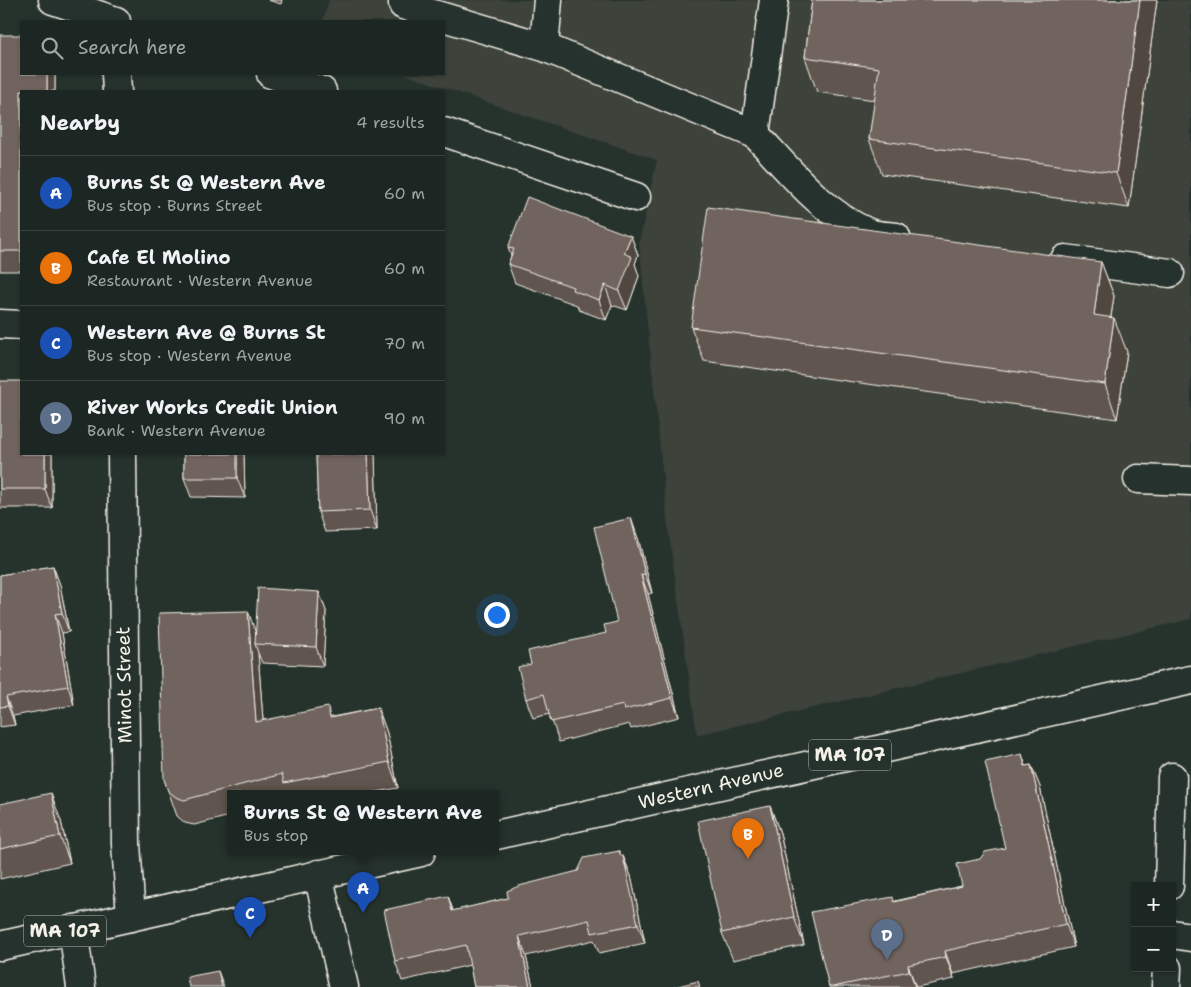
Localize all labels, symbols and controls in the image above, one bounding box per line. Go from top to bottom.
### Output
search box [20,20,445,75]
icon: search [38,34,66,62]
text: Search here [78,35,187,60]
text: Nearby [40,109,120,137]
text: 4 results [356,112,425,133]
text: Burns St @ Western Ave [87,170,326,195]
text: A [50,183,62,204]
text: 60 m [384,183,425,204]
text: Bus stop · Burns Street [87,195,263,216]
text: Cafe El Molino [87,245,231,270]
text: B [51,258,61,279]
text: 60 m [384,258,425,279]
text: Restaurant · Western Avenue [87,270,313,291]
text: Western Ave @ Burns St [87,320,326,345]
text: C [51,333,61,354]
text: 70 m [384,333,425,354]
text: Bus stop · Western Avenue [87,345,292,366]
text: River Works Credit Union [87,395,338,420]
text: D [50,408,62,429]
text: 90 m [384,408,425,429]
text: Bank · Western Avenue [87,420,266,441]
your location [484,602,510,628]
street label: Minot Street [110,626,138,744]
road number: MA 107 [809,740,891,770]
street label: Western Avenue [636,757,786,815]
popup [227,790,499,855]
text: Burns St @ Western Ave [244,800,482,825]
pin: B [732,818,764,859]
text: Bus stop [244,825,308,846]
pin: A [347,872,379,913]
map controls [1131,882,1176,972]
button: + [1131,882,1176,927]
pin: C [234,897,266,938]
road number: MA 107 [24,916,106,946]
pin: D [871,919,903,960]
button: − [1131,927,1176,972]

